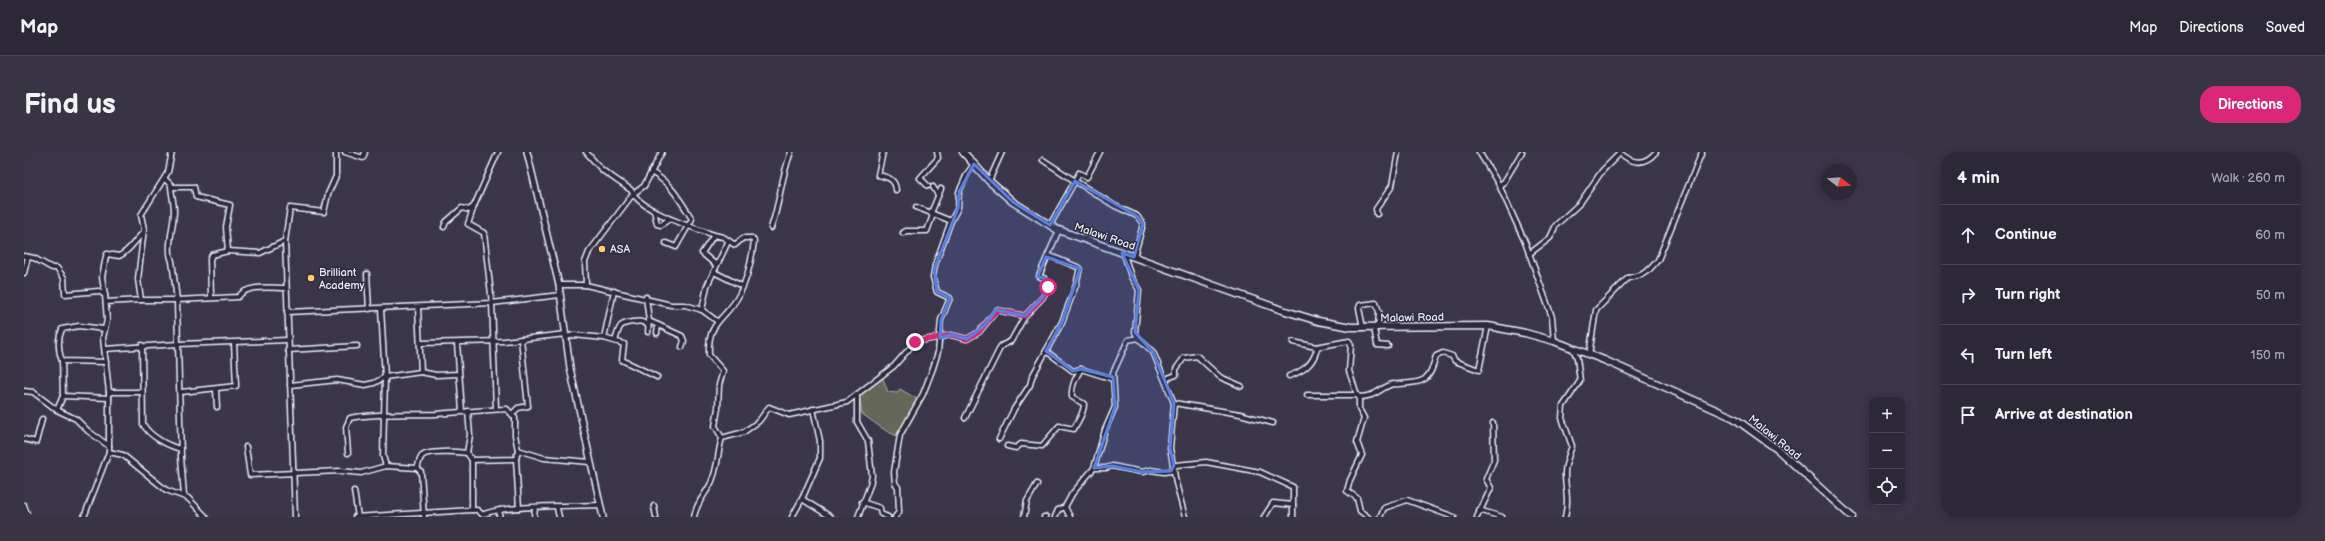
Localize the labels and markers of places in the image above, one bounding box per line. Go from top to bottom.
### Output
place label: ASA [610,243,630,256]
marker: ASA [597,244,607,254]
place label: Brilliant Academy [319,266,365,292]
marker: Brilliant Academy [306,273,316,283]

